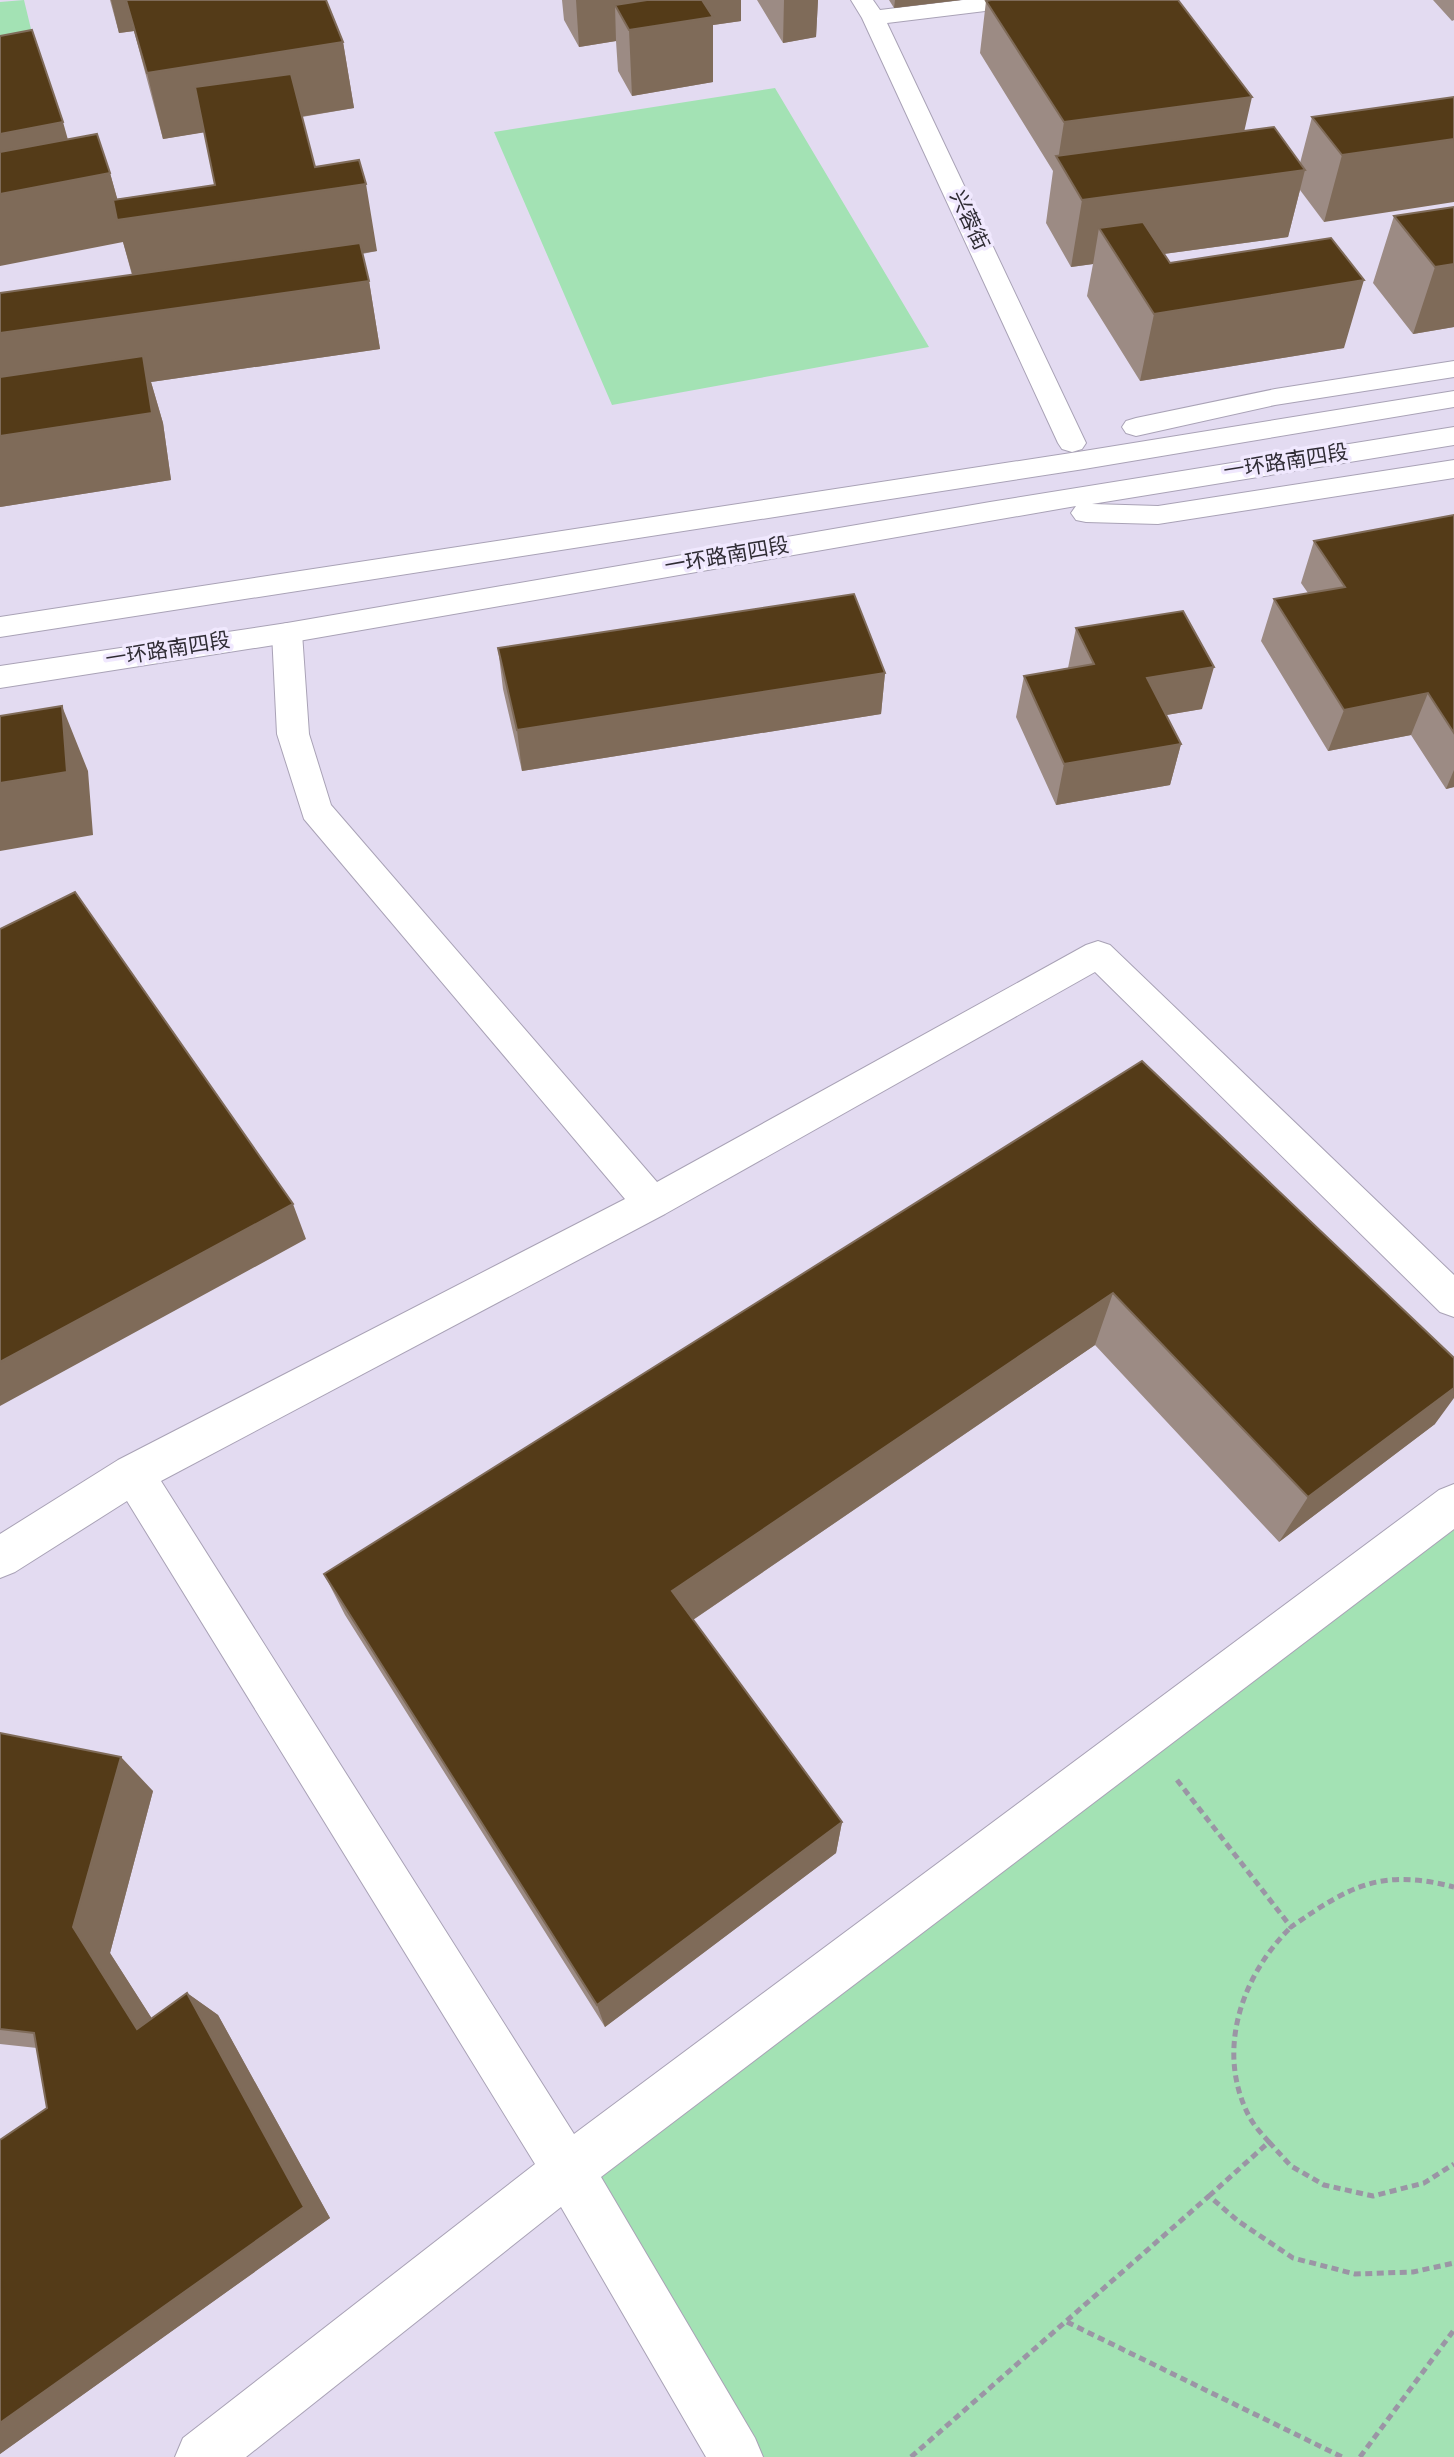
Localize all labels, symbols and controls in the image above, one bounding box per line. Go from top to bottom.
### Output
street label: 兴蓉街 [942,187,994,255]
street label: 一环路南四段 [1222,440,1350,486]
street label: 一环路南四段 [663,533,791,581]
street label: 一环路南四段 [104,628,232,674]

